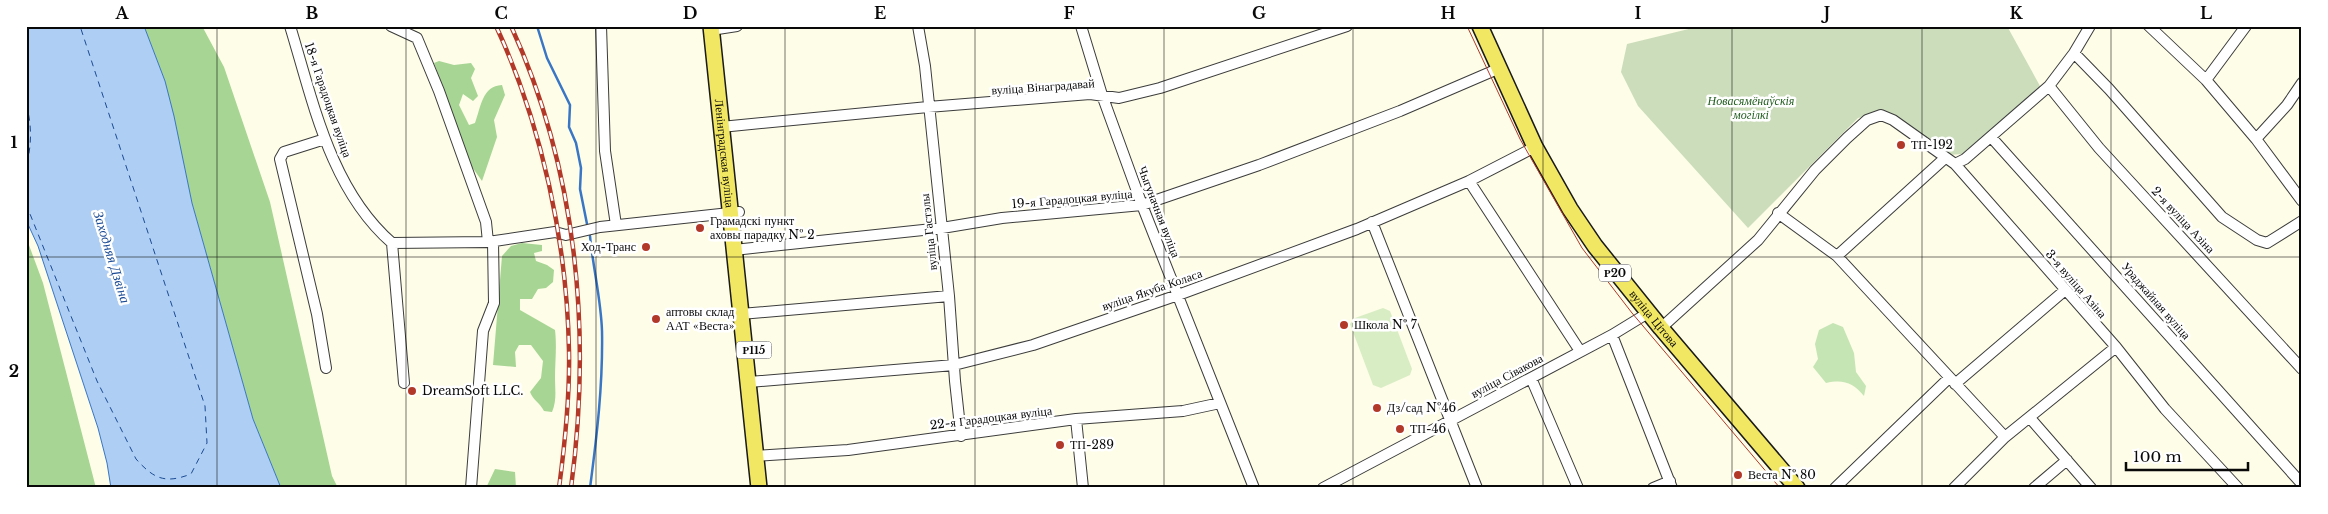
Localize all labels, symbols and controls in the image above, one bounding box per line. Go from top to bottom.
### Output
text: A [115,3,130,23]
text: B [306,3,319,23]
text: C [494,3,508,23]
text: D [683,3,697,23]
text: E [874,3,886,23]
text: F [1063,3,1075,23]
text: G [1252,3,1266,23]
text: H [1440,3,1456,23]
text: I [1635,3,1642,23]
text: J [1821,3,1830,23]
text: K [2009,3,2023,23]
text: L [2200,3,2212,23]
street label: 18-я Гарадоцкая вуліца [302,40,355,160]
street label: вуліца Вінаградавай [991,75,1096,98]
park label: Новасямёнаўскія могілкі [1707,93,1795,122]
street label: Ленінградская вуліца [712,98,738,209]
text: 1 [11,132,18,152]
place label: ТП-192 [1911,137,1953,152]
marker: ТП-192 [1895,139,1907,151]
street label: Чыгуначная вуліца [1135,164,1184,260]
street label: 2-я вуліца Азіна [2149,183,2219,257]
street label: 19-я Гарадоцкая вуліца [1011,186,1134,211]
street label: вуліца Гастэлы [917,193,940,271]
water label: Заходняя Дзвіна [89,209,135,305]
place label: Грамадскі пункт аховы парадку № 2 [710,213,815,242]
marker: Грамадскі пункт аховы парадку № 2 [694,222,706,234]
place label: Ход-Транс [581,239,636,254]
marker: Ход-Транс [640,241,652,253]
street label: 3-я вуліца Азіна [2043,246,2111,321]
street label: Ураджайная вуліца [2119,259,2194,343]
road number: Р20 [1599,264,1631,282]
street label: вуліца Якуба Коласа [1100,265,1205,314]
street label: вуліца Цітова [1626,287,1682,350]
place label: аптовы склад ААТ «Веста» [666,304,735,333]
marker: аптовы склад ААТ «Веста» [650,313,662,325]
place label: Школа № 7 [1354,317,1418,332]
marker: Школа № 7 [1338,319,1350,331]
road number: Р115 [736,342,772,358]
street label: вуліца Сівакова [1468,350,1546,401]
text: 2 [9,361,19,381]
place label: DreamSoft LLC. [422,383,523,398]
marker: DreamSoft LLC. [406,385,418,397]
place label: Дз/сад №46 [1387,400,1457,415]
street label: 22-я Гарадоцкая вуліца [929,402,1053,432]
marker: Дз/сад №46 [1371,402,1383,414]
place label: ТП-46 [1410,421,1447,436]
marker: ТП-46 [1394,423,1406,435]
place label: ТП-289 [1070,437,1114,452]
marker: ТП-289 [1054,439,1066,451]
scale bar [2126,439,2248,471]
text: 100 m [2133,447,2182,466]
place label: Веста № 80 [1748,467,1816,482]
marker: Веста № 80 [1732,469,1744,481]

